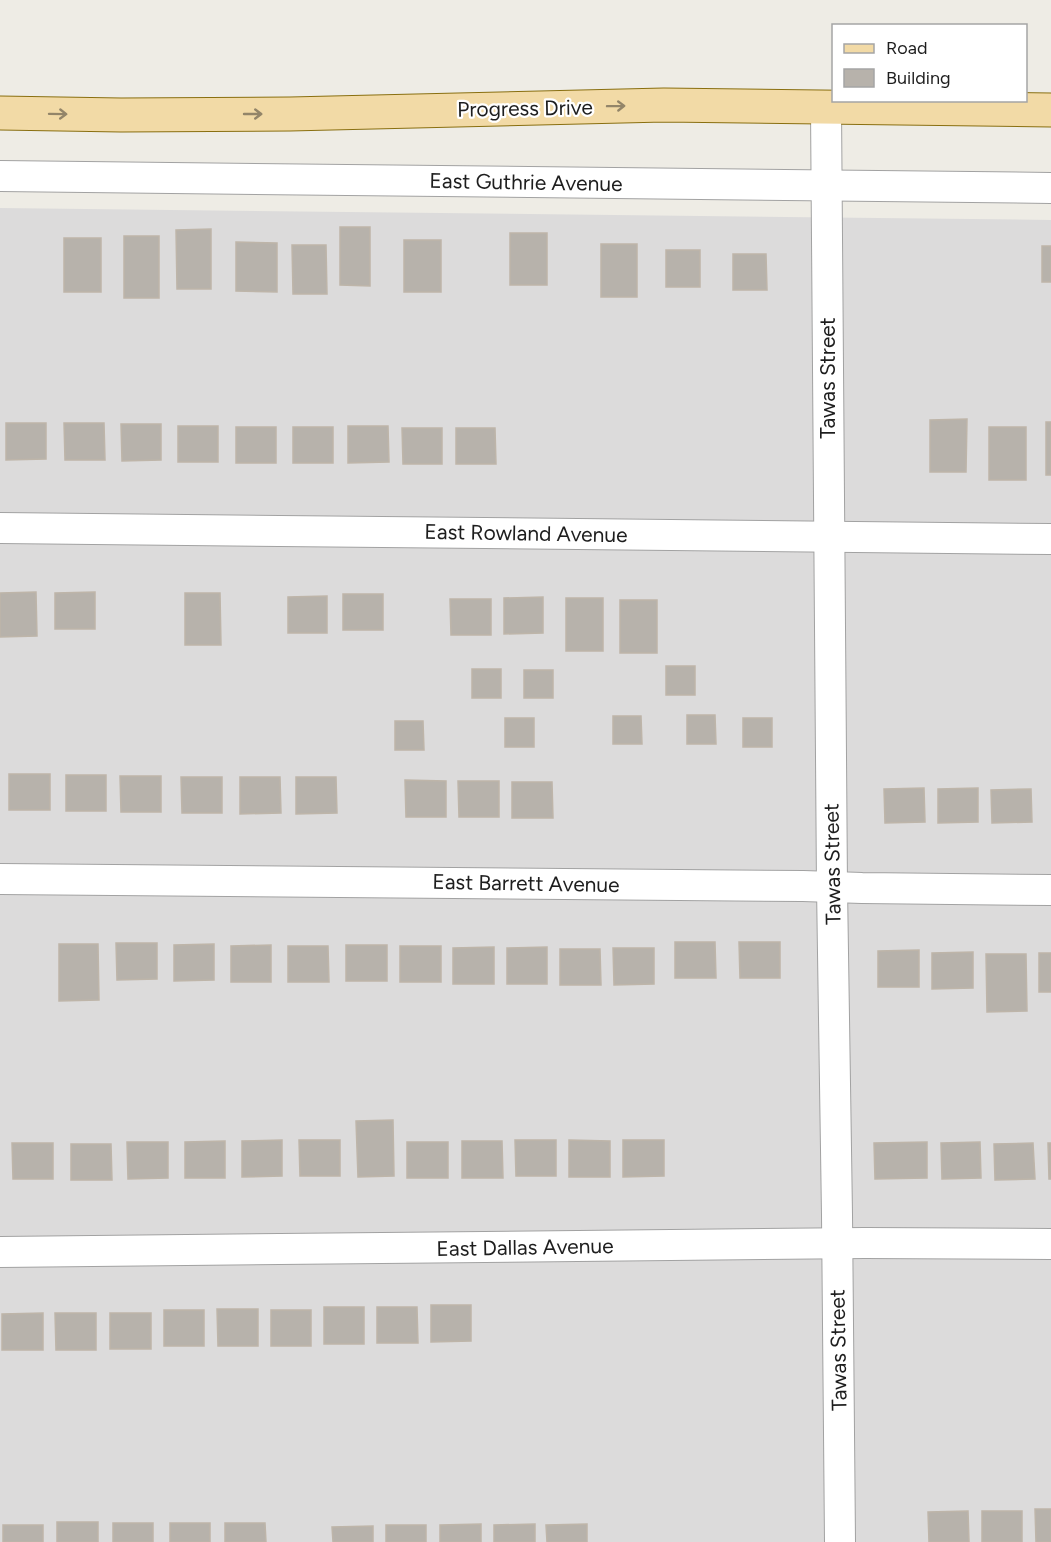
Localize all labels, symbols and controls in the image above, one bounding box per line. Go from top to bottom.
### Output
legend [832,24,1027,102]
text: Road [886,37,927,59]
text: Building [886,67,951,89]
street label: Progress Drive [457,94,593,122]
one-way arrow [606,100,626,112]
one-way arrow [48,108,68,120]
one-way arrow [243,108,263,120]
street label: East Guthrie Avenue [429,168,623,196]
street label: Tawas Street [815,317,840,439]
street label: East Rowland Avenue [424,519,628,547]
street label: Tawas Street [818,803,846,925]
street label: East Barrett Avenue [432,869,620,897]
street label: East Dallas Avenue [436,1233,614,1261]
street label: Tawas Street [824,1289,852,1411]

